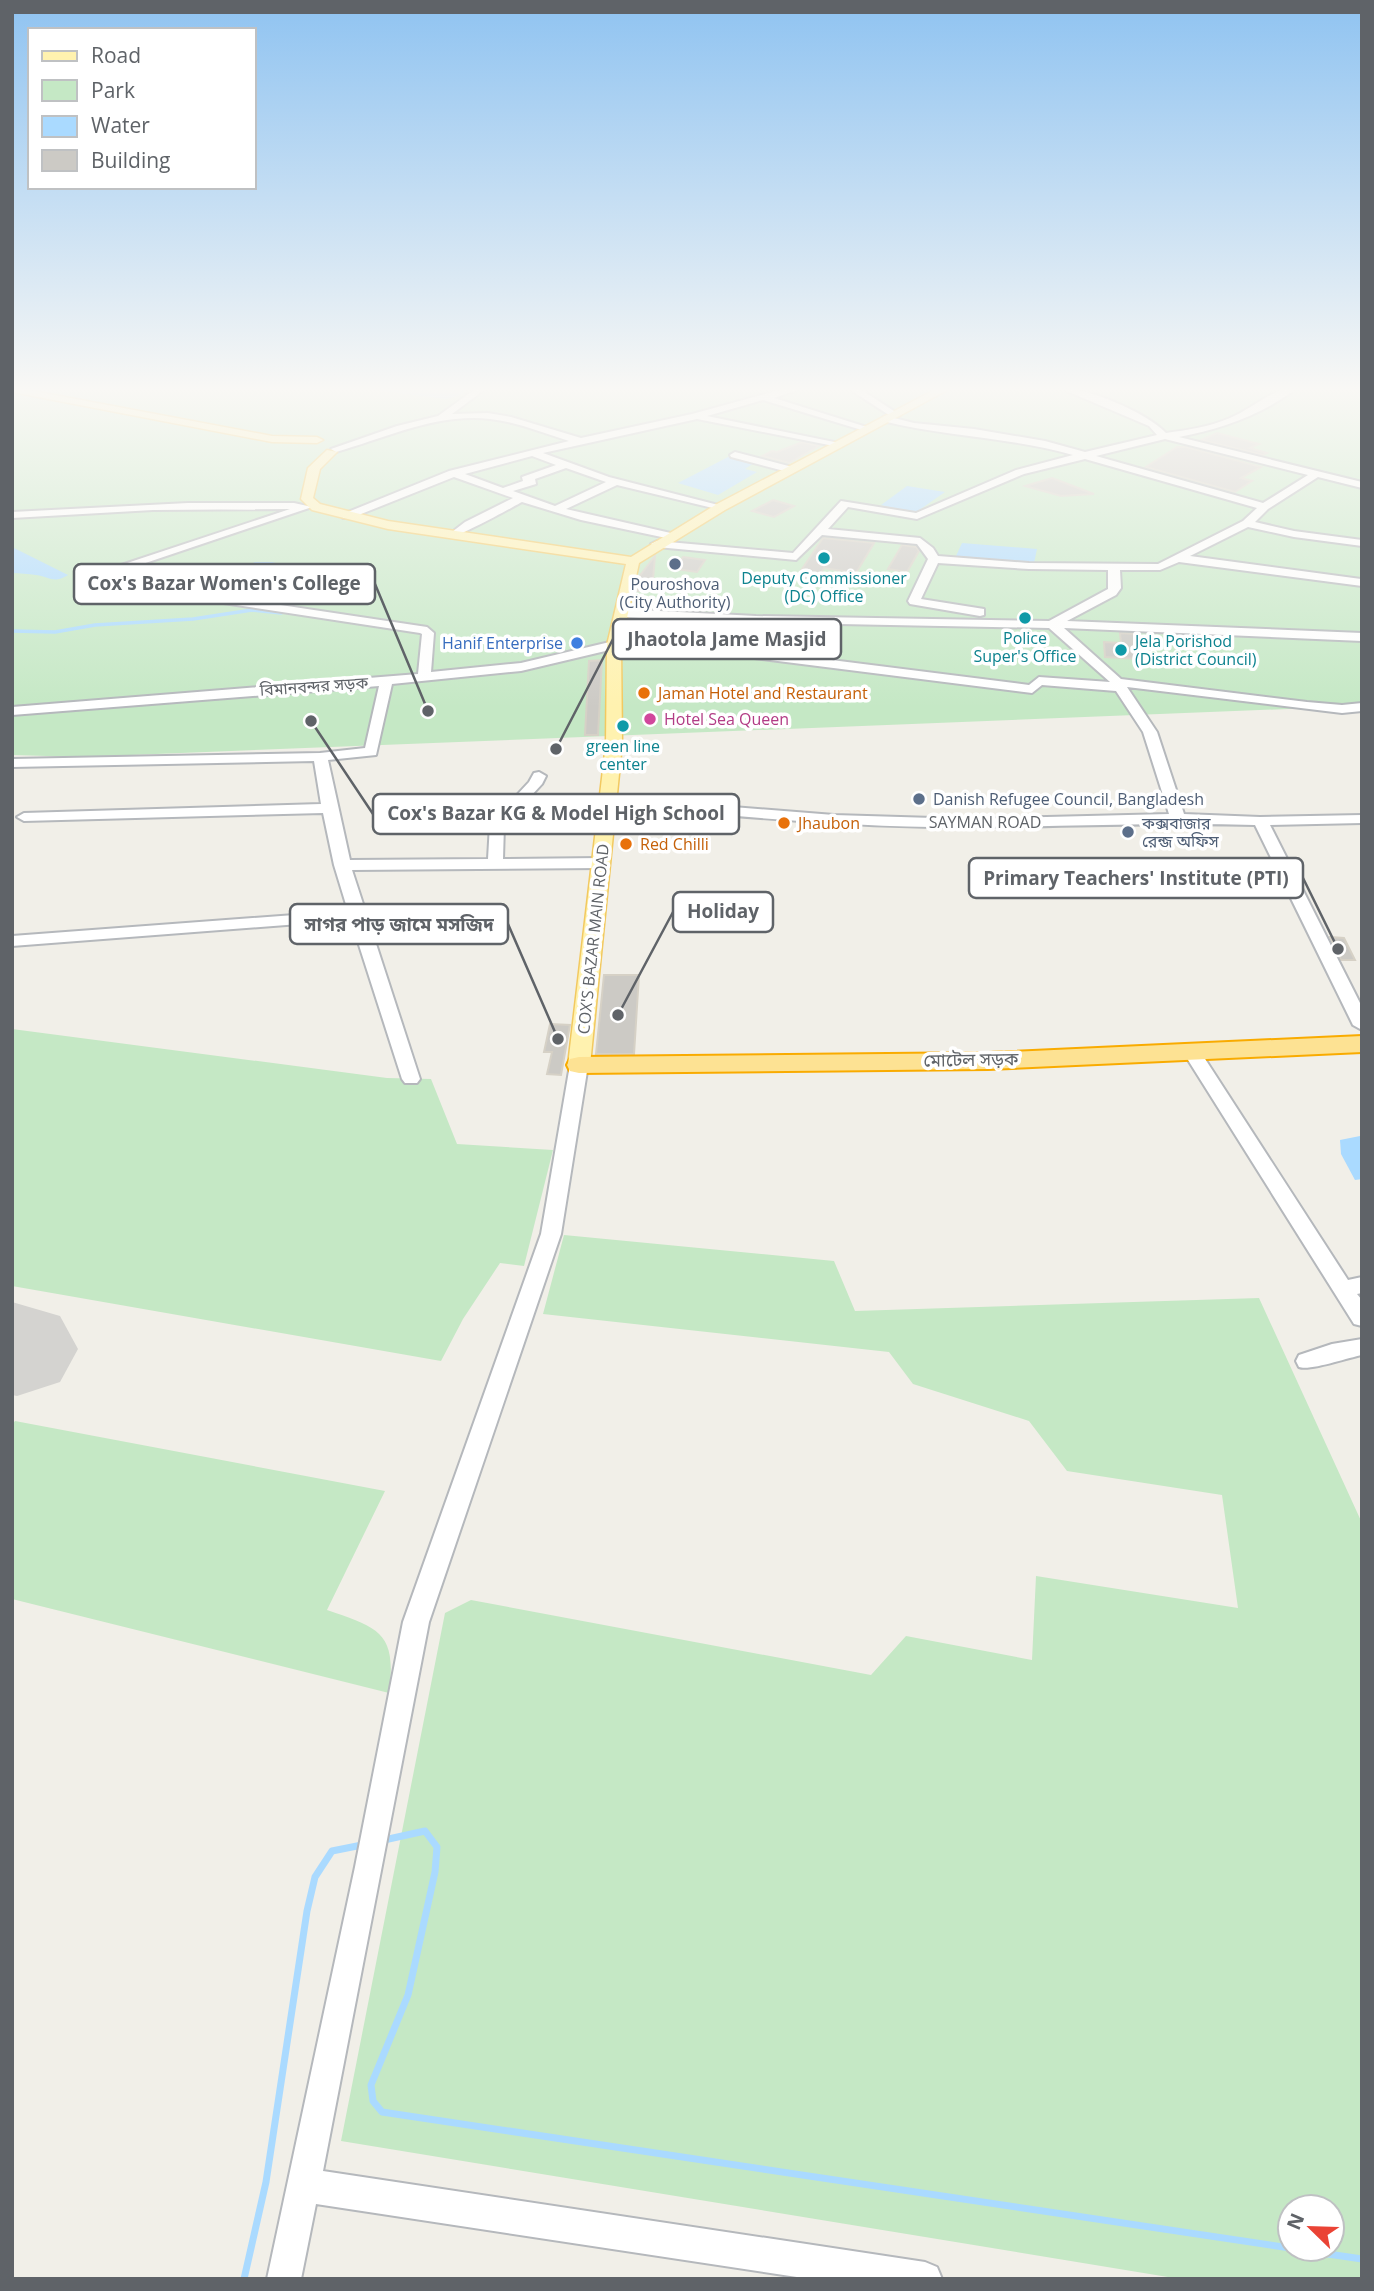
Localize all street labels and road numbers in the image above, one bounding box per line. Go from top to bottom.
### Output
street label: বিমানবন্দর সড়ক [258,671,370,701]
street label: SAYMAN ROAD [929,811,1041,833]
street label: COX'S BAZAR MAIN ROAD [572,843,614,1035]
street label: মোটেল সড়ক [923,1046,1019,1072]

